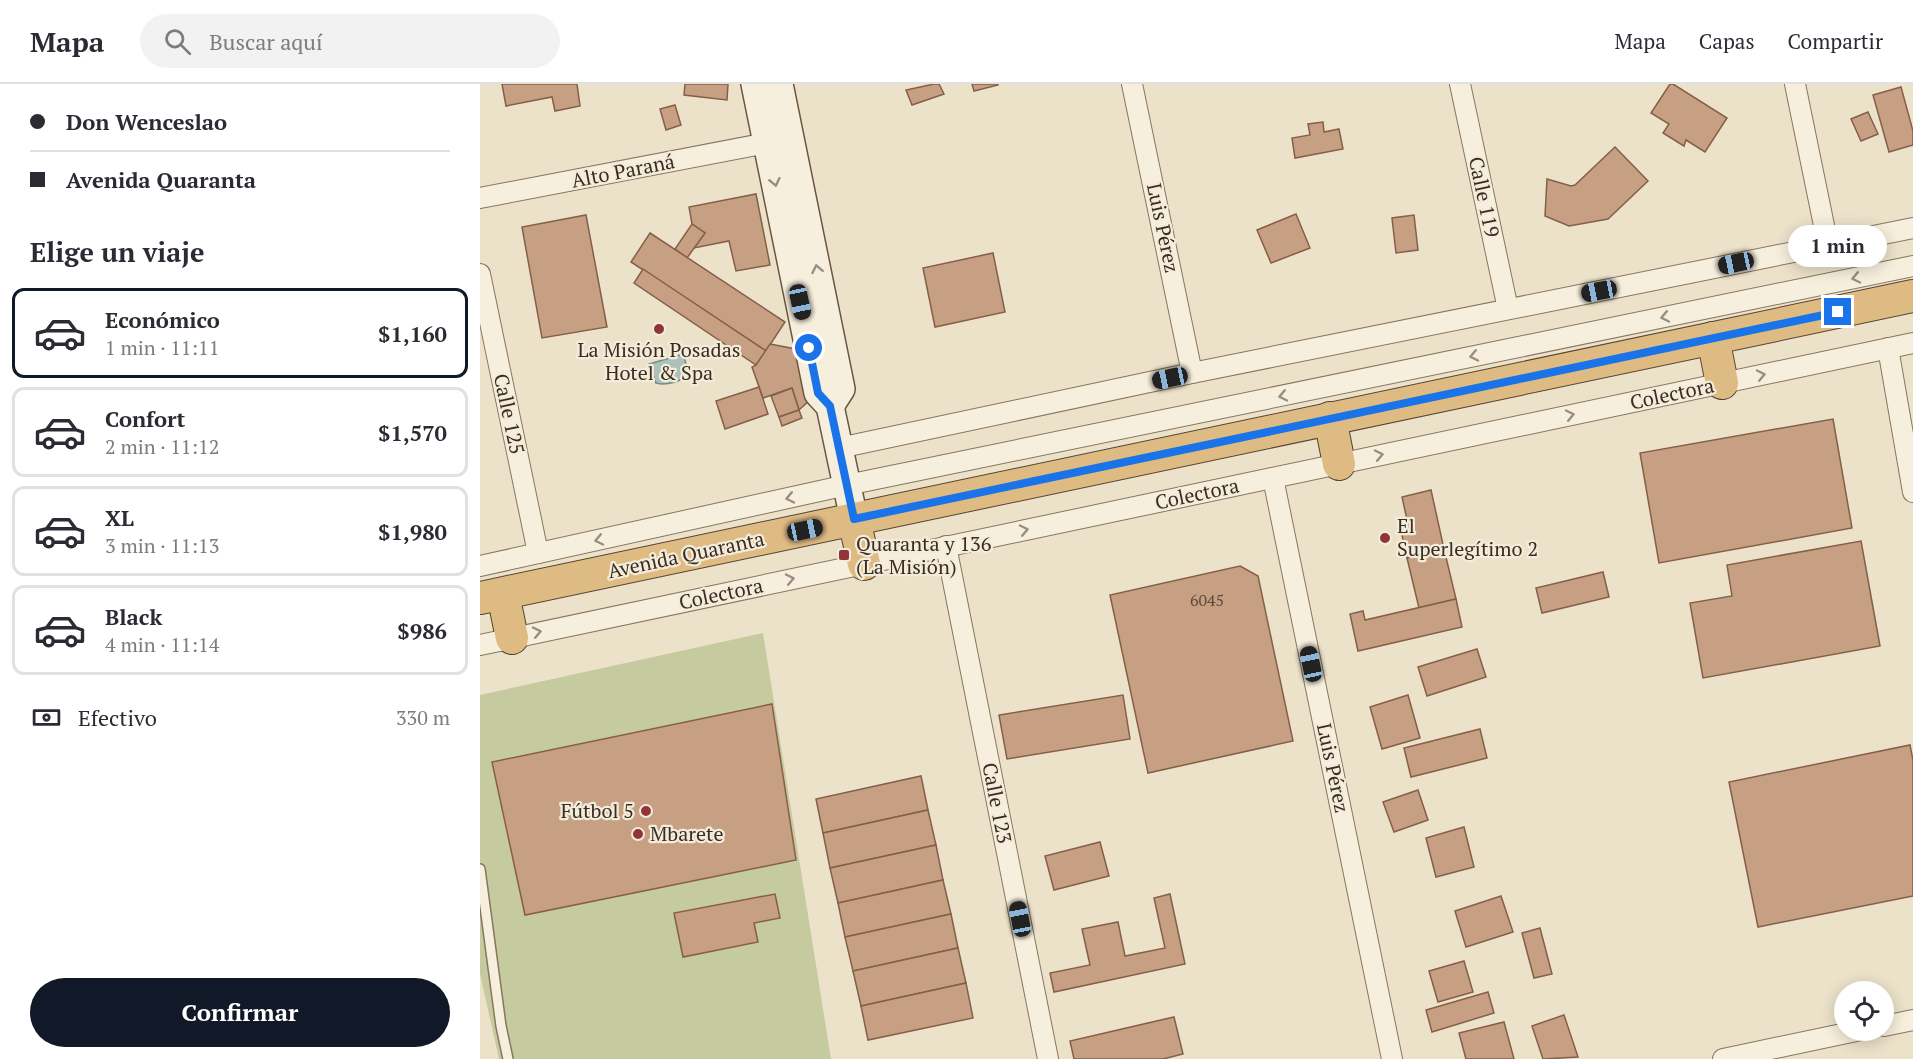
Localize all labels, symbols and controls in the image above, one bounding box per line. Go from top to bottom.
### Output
search box [140,14,560,68]
text: Mapa [30,23,104,60]
icon: search [161,25,194,58]
text: Buscar aquí [209,27,323,56]
text: Mapa [1614,27,1666,55]
text: Capas [1699,27,1755,55]
text: Compartir [1788,27,1883,55]
text: Don Wenceslao [66,107,227,136]
street label: Alto Paraná [569,147,677,194]
street label: Calle 119 [1463,154,1506,240]
text: Avenida Quaranta [66,165,256,194]
one-way arrow [768,177,781,187]
street label: Luis Pérez [1141,181,1186,275]
callout: 1 min [1788,225,1888,267]
text: 1 min [1810,232,1865,259]
text: Elige un viaje [30,234,204,270]
car [1717,250,1755,276]
one-way arrow [811,265,824,275]
one-way arrow [1851,271,1861,284]
car [1580,279,1618,303]
car [787,283,813,321]
route end [1824,298,1851,325]
text: Económico [105,305,220,334]
icon: car [33,306,87,360]
one-way arrow [1660,310,1670,323]
text: $1,160 [378,319,447,348]
marker: La Misión Posadas Hotel & Spa [652,322,666,336]
text: 1 min · 11:11 [105,334,219,361]
route start [795,334,822,361]
place label: La Misión Posadas Hotel & Spa [578,336,740,386]
one-way arrow [1469,349,1479,362]
car [1151,365,1189,391]
one-way arrow [1756,369,1766,382]
street label: Calle 125 [488,371,531,457]
street label: Colectora [1627,371,1716,416]
one-way arrow [1278,388,1288,401]
text: Confort [105,404,185,433]
icon: car [33,405,87,459]
one-way arrow [1565,409,1575,422]
text: $1,570 [378,418,447,447]
text: 2 min · 11:12 [105,433,219,460]
one-way arrow [1374,449,1384,462]
street label: Colectora [1152,471,1241,516]
one-way arrow [785,490,795,503]
text: XL [105,503,134,532]
icon: car [33,504,87,558]
place label: El Superlegítimo 2 [1397,512,1538,562]
text: $1,980 [378,517,447,546]
car [786,517,824,543]
one-way arrow [1019,524,1029,537]
street label: Avenida Quaranta [605,525,767,584]
place label: Quaranta y 136 (La Misión) [856,530,992,580]
marker: El Superlegítimo 2 [1378,531,1392,545]
text: 3 min · 11:13 [105,532,219,559]
one-way arrow [595,533,605,546]
marker: Quaranta y 136 (La Misión) [837,548,851,562]
street label: Colectora [676,571,765,616]
one-way arrow [784,573,794,586]
house number: 6045 [1190,589,1224,611]
text: Black [105,602,162,631]
icon: car [33,603,87,657]
text: $986 [397,616,447,645]
one-way arrow [532,627,542,640]
text: 4 min · 11:14 [105,631,219,658]
car [1298,645,1324,683]
icon: cash [30,701,63,734]
text: Efectivo [78,703,157,732]
text: 330 m [396,704,450,731]
street label: Luis Pérez [1311,721,1356,815]
street label: Calle 123 [976,760,1019,846]
place label: Fútbol 5 [561,797,634,824]
marker: Fútbol 5 [639,804,653,818]
place label: Mbarete [650,820,724,847]
marker: Mbarete [631,827,645,841]
car [1008,900,1032,938]
button: Confirmar [30,978,450,1047]
map controls [1834,981,1894,1041]
button: locate [1834,981,1894,1041]

